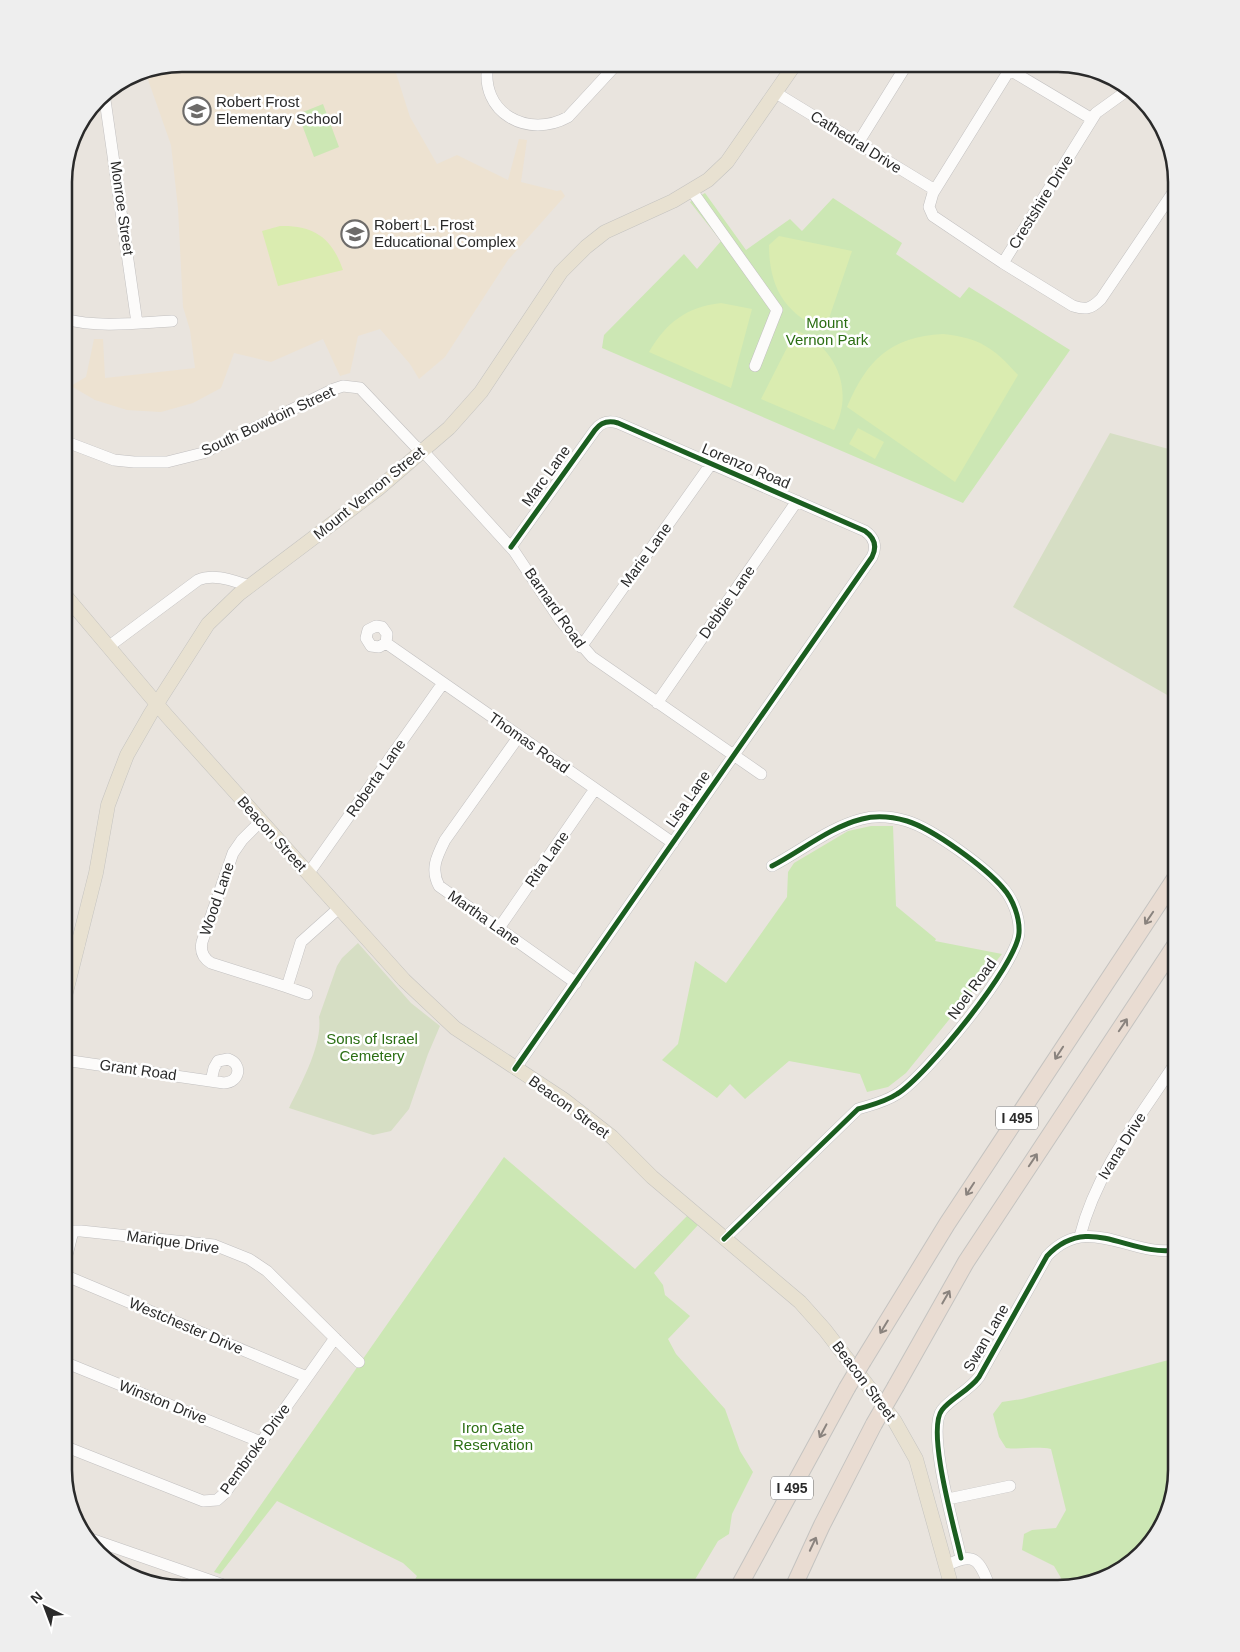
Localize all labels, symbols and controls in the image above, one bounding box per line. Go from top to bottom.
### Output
place label: Robert Frost Elementary School [216,93,342,127]
school or university icon: Robert Frost Elementary School [182,96,212,126]
street label: Cathedral Drive [808,107,905,176]
street label: Crestshire Drive [1005,152,1076,252]
street label: Monroe Street [107,160,138,257]
place label: Robert L. Frost Educational Complex [374,216,516,250]
school or university icon: Robert L. Frost Educational Complex [340,219,370,249]
park label: Mount Vernon Park [786,314,869,348]
street label: South Bowdoin Street [198,382,338,459]
street label: Lorenzo Road [700,439,793,492]
street label: Mount Vernon Street [310,442,428,543]
street label: Marc Lane [518,442,573,509]
street label: Marie Lane [617,519,675,590]
street label: Debbie Lane [695,562,758,641]
street label: Barnard Road [522,565,589,651]
street label: Thomas Road [486,709,573,777]
street label: Roberta Lane [343,736,409,820]
street label: Lisa Lane [662,767,713,830]
street label: Beacon Street [234,793,311,875]
street label: Rita Lane [521,828,572,890]
street label: Wood Lane [196,860,237,938]
street label: Martha Lane [445,886,524,949]
one-way arrow [1144,911,1154,925]
street label: Noel Road [944,955,999,1022]
one-way arrow [1118,1018,1128,1032]
park label: Sons of Israel Cemetery [326,1030,418,1064]
one-way arrow [1054,1046,1064,1060]
street label: Grant Road [98,1056,178,1083]
street label: Beacon Street [526,1072,613,1142]
road number: I 495 [996,1106,1038,1130]
street label: Ivana Drive [1094,1109,1149,1182]
one-way arrow [1028,1154,1038,1168]
one-way arrow [965,1182,975,1196]
street label: Marique Drive [126,1227,220,1256]
one-way arrow [941,1291,951,1305]
street label: Westchester Drive [127,1294,246,1357]
street label: Swan Lane [959,1301,1012,1375]
one-way arrow [879,1319,889,1333]
street label: Beacon Street [829,1338,900,1424]
street label: Winston Drive [117,1376,210,1427]
street label: Pembroke Drive [216,1400,293,1497]
park label: Iron Gate Reservation [453,1419,533,1453]
one-way arrow [818,1423,827,1438]
road number: I 495 [771,1476,813,1500]
one-way arrow [809,1537,818,1552]
north arrow [20,1582,70,1632]
text: N [27,1588,45,1607]

